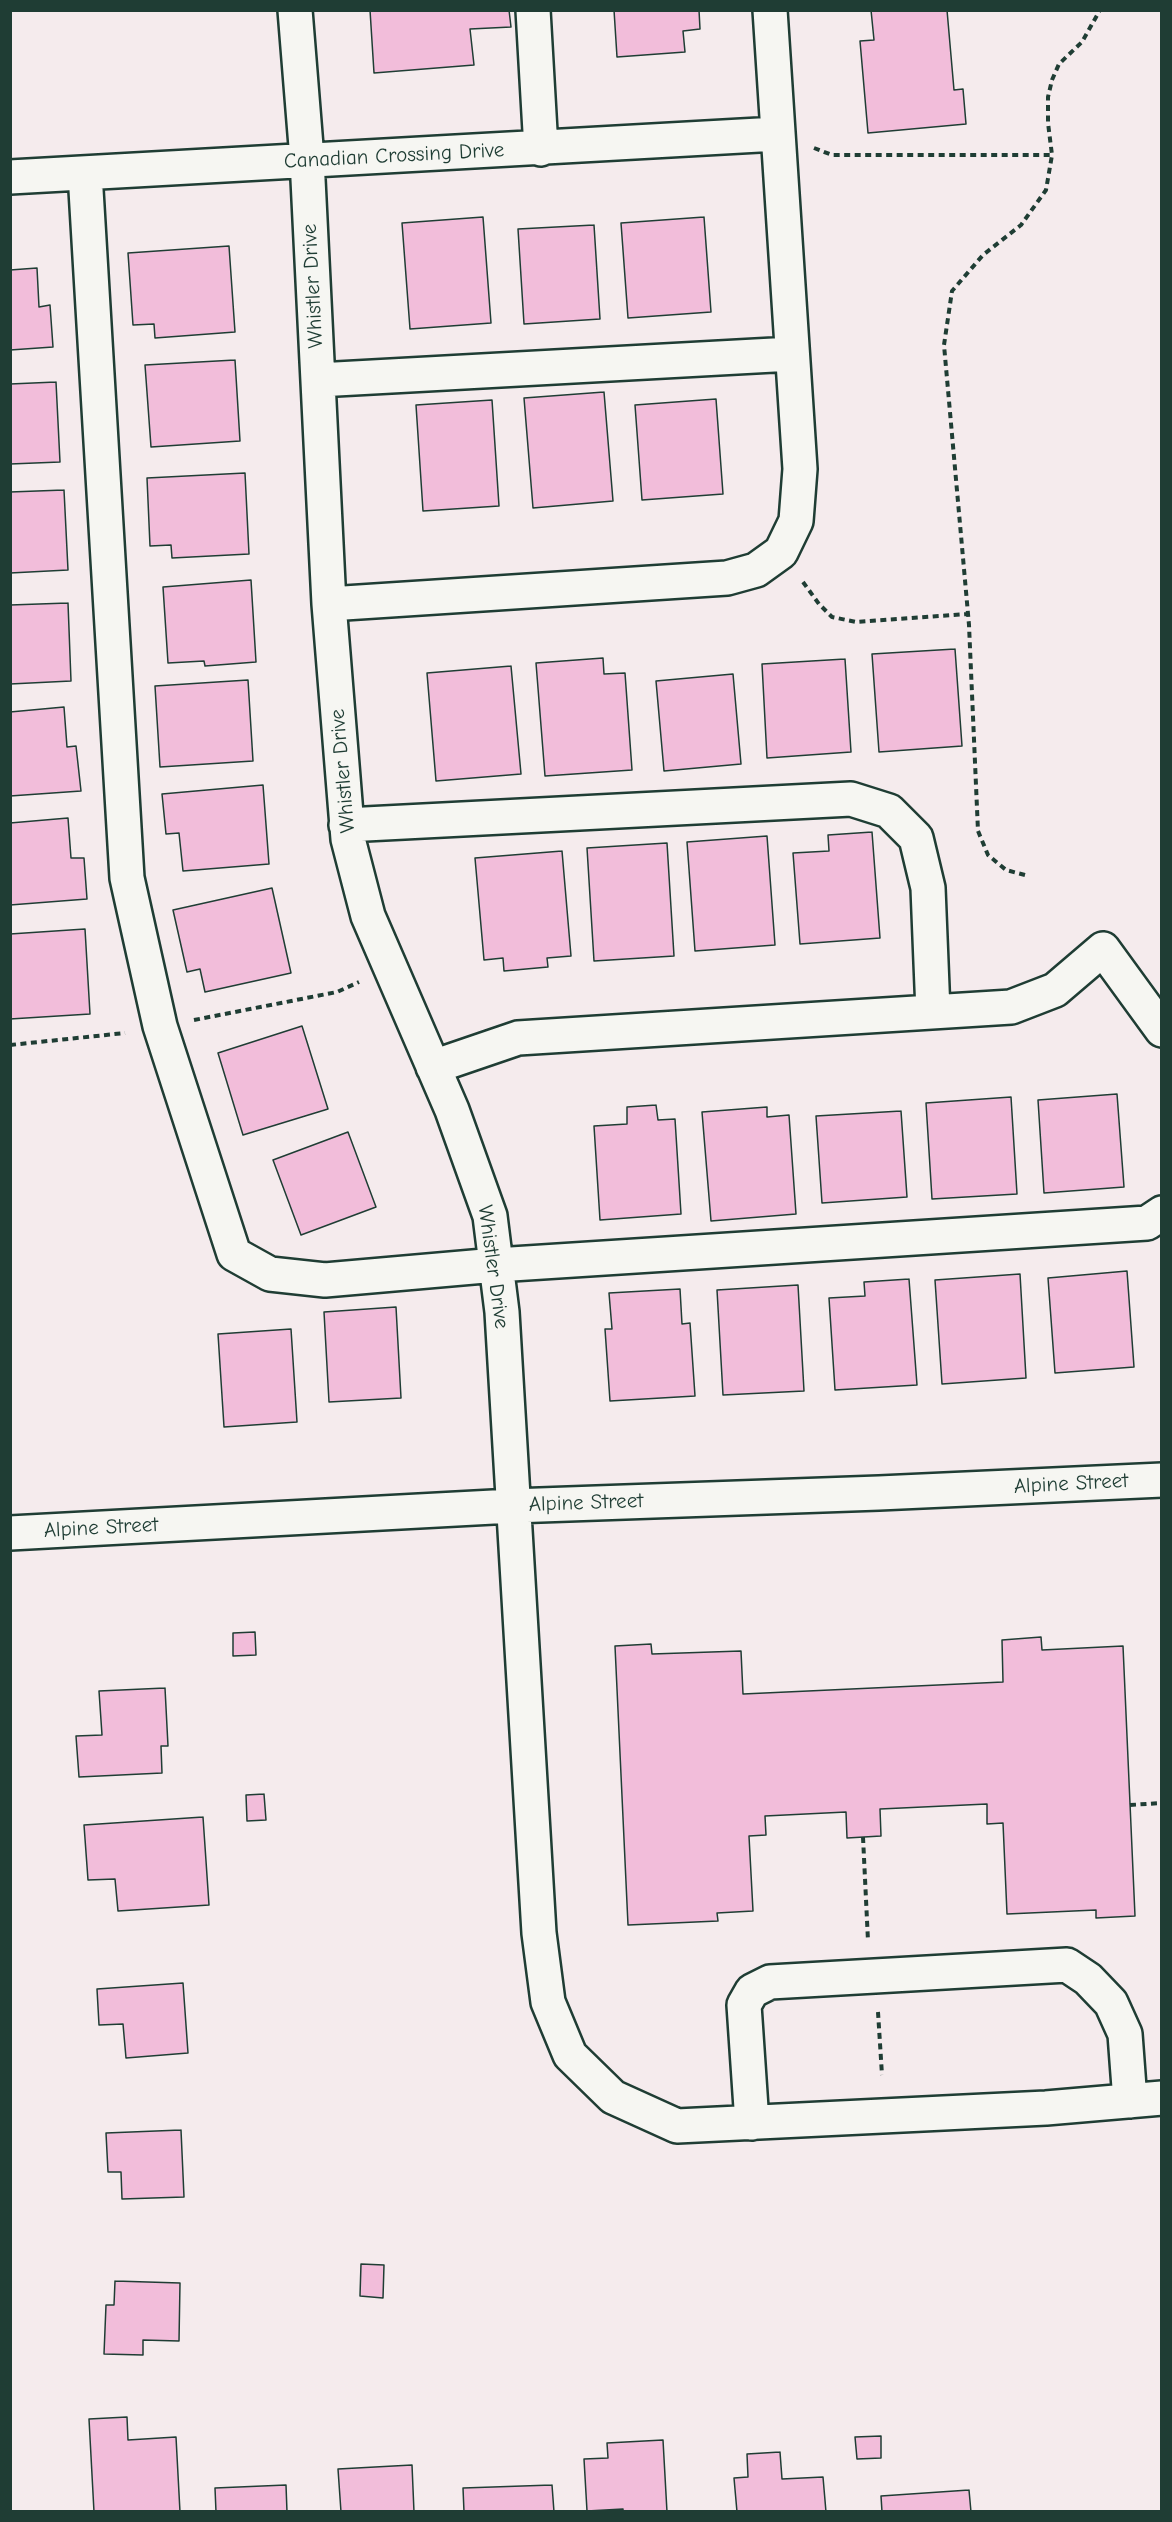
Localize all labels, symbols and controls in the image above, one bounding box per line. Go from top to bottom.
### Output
street label: Canadian Crossing Drive [283,138,505,174]
street label: Whistler Drive [297,223,329,349]
street label: Whistler Drive [325,708,361,834]
street label: Whistler Drive [472,1204,514,1330]
street label: Alpine Street [1013,1468,1129,1500]
street label: Alpine Street [528,1488,644,1518]
street label: Alpine Street [43,1512,159,1544]

